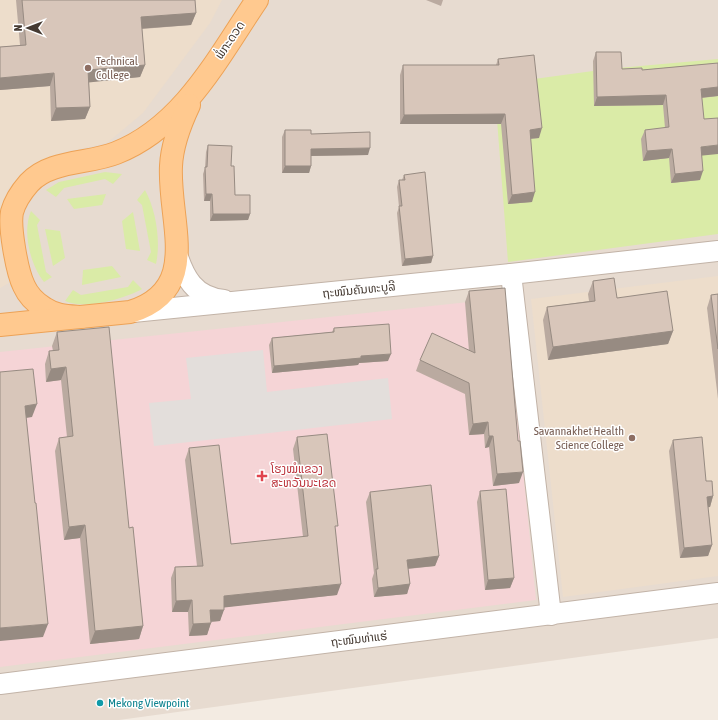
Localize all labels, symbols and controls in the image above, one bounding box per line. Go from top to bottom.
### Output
north arrow [8,8,48,48]
street label: ພໍ່ກະດວດ [211,17,248,62]
text: N [12,25,24,31]
place label: Technical College [96,54,139,82]
marker: Technical College [83,63,93,73]
street label: ຖະໜົນຄັນທະບູລີ [322,279,396,302]
place label: Savannakhet Health Science College [534,424,624,452]
marker: Savannakhet Health Science College [627,433,637,443]
place label: ໂຮງໝໍແຂວງ ສະຫວັນນະເຂດ [270,462,336,490]
marker: ໂຮງໝໍແຂວງ ສະຫວັນນະເຂດ [256,470,268,482]
street label: ຖະໜົນທ່າແຮ່ [330,629,388,649]
place label: Mekong Viewpoint [108,696,190,710]
marker: Mekong Viewpoint [95,698,105,708]

